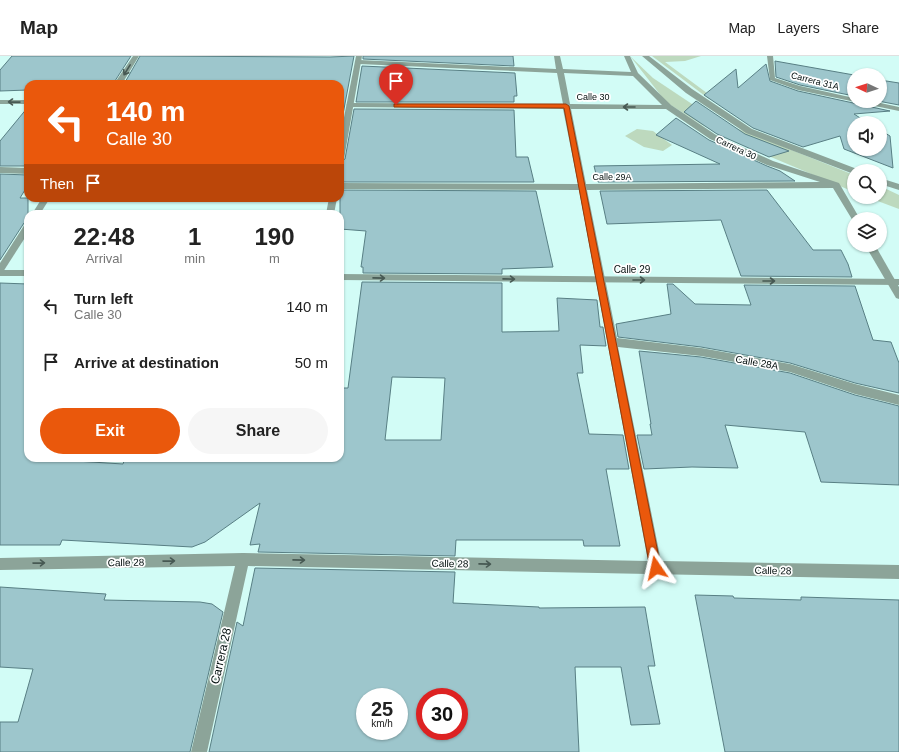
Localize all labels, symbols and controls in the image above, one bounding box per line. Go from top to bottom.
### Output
text: Map [20,17,58,38]
text: Map [728,20,756,36]
text: Layers [778,20,820,36]
text: Share [842,20,879,36]
one-way arrow [123,64,131,75]
pin [379,64,413,105]
north arrow [847,68,887,108]
map controls [847,68,887,252]
icon: arrive [385,70,407,92]
street label: Carrera 31A [790,70,840,92]
street label: Calle 30 [576,92,610,102]
icon: left [40,96,92,148]
text: 140 m [106,96,185,127]
one-way arrow [8,98,21,106]
one-way arrow [623,103,636,111]
button: sound [847,116,887,156]
text: Calle 30 [106,129,172,149]
street label: Carrera 30 [714,134,758,162]
button: search [847,164,887,204]
icon: arrive [82,172,104,194]
street label: Calle 29A [592,172,632,182]
text: Then [40,175,74,192]
button: layers [847,212,887,252]
text: 22:48 [73,223,135,250]
text: 1 [188,223,201,250]
text: 190 [255,223,295,250]
text: Arrival [86,251,123,266]
text: min [184,251,205,266]
text: m [269,251,280,266]
street label: Calle 29 [614,264,651,275]
one-way arrow [372,274,385,282]
one-way arrow [502,275,515,283]
one-way arrow [632,276,645,284]
one-way arrow [762,277,775,285]
text: Turn left [74,290,133,307]
icon: left [40,295,62,317]
text: 140 m [286,298,328,315]
text: Calle 30 [74,307,122,322]
icon: arrive [40,351,62,373]
street label: Calle 28A [735,353,780,372]
text: Arrive at destination [74,354,219,371]
text: 50 m [295,354,328,371]
button: Exit [40,408,180,454]
button: Share [188,408,328,454]
position arrow [635,547,677,589]
street label: Calle 28 [108,557,145,568]
one-way arrow [162,557,175,565]
one-way arrow [292,557,305,564]
street label: Calle 28 [432,558,469,569]
one-way arrow [32,559,45,567]
one-way arrow [478,560,491,568]
street label: Calle 28 [755,565,792,576]
street label: Carrera 28 [208,626,234,686]
speed limit sign: 30 [416,688,468,740]
text: 25 [371,698,393,720]
text: km/h [371,718,393,729]

